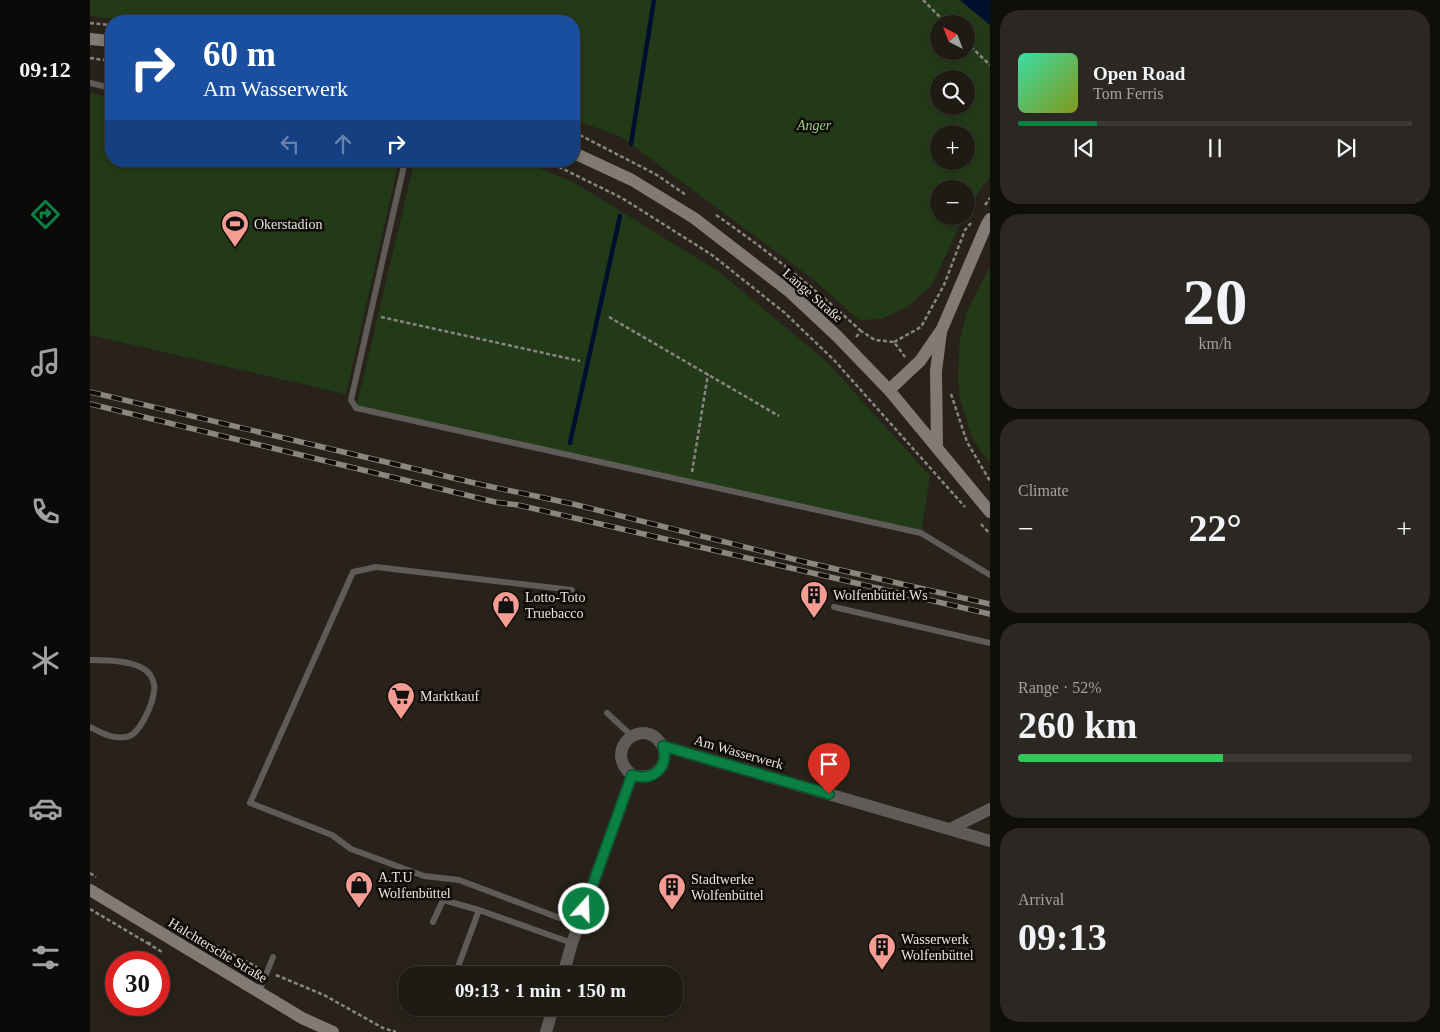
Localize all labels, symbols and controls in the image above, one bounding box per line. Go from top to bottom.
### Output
north arrow [930,15,975,60]
map controls [930,15,975,225]
icon: right [120,35,185,100]
text: 60 m [203,35,276,74]
text: 09:12 [19,57,71,82]
text: Open Road [1093,63,1185,84]
button: search [930,70,975,115]
text: Am Wasserwerk [203,76,348,101]
text: Tom Ferris [1093,85,1163,102]
park label: Anger [796,118,832,133]
button: + [930,125,975,170]
icon: left [276,130,304,158]
icon: ahead [329,130,357,158]
icon: right [382,130,410,158]
icon: previous [1070,134,1098,162]
icon: pause [1201,134,1229,162]
icon: next [1332,134,1360,162]
button: − [930,180,975,225]
icon: directions [28,197,63,232]
sports icon: Okerstadion [220,209,250,248]
place label: Okerstadion [254,217,322,232]
street label: Lange Straße [780,265,846,325]
text: 20 [1183,266,1248,338]
text: km/h [1199,335,1231,352]
icon: music [28,345,63,380]
text: Climate [1018,482,1069,499]
icon: phone [28,494,63,529]
text: 22° [1188,507,1242,549]
text: − [1018,513,1034,544]
text: + [1396,513,1412,544]
building icon: Wolfenbüttel Ws [799,580,829,619]
place label: Wolfenbüttel Ws [833,588,928,603]
shop icon: Lotto-Toto Truebacco [491,590,521,629]
place label: Lotto-Toto Truebacco [525,590,585,621]
icon: climate [28,643,63,678]
text: Range · 52% [1018,679,1102,696]
supermarket icon: Marktkauf [386,681,416,720]
place label: Marktkauf [420,689,479,704]
text: 260 km [1018,704,1137,746]
street label: Am Wasserwerk [692,733,785,772]
pin [808,743,850,794]
icon: arrive [815,750,843,778]
icon: car [28,791,63,826]
shop icon: A.T.U Wolfenbüttel [344,870,374,909]
place label: A.T.U Wolfenbüttel [378,870,451,901]
building icon: Stadtwerke Wolfenbüttel [657,872,687,911]
place label: Stadtwerke Wolfenbüttel [691,872,764,903]
position arrow [557,882,609,934]
text: Arrival [1018,891,1064,908]
street label: Halchtersche Straße [166,915,270,986]
text: 09:13 [1018,916,1107,958]
building icon: Wasserwerk Wolfenbüttel [867,932,897,971]
place label: Wasserwerk Wolfenbüttel [901,932,974,963]
icon: filters [28,940,63,975]
speed limit sign: 30 [105,951,170,1016]
text: 09:13 · 1 min · 150 m [455,980,626,1001]

